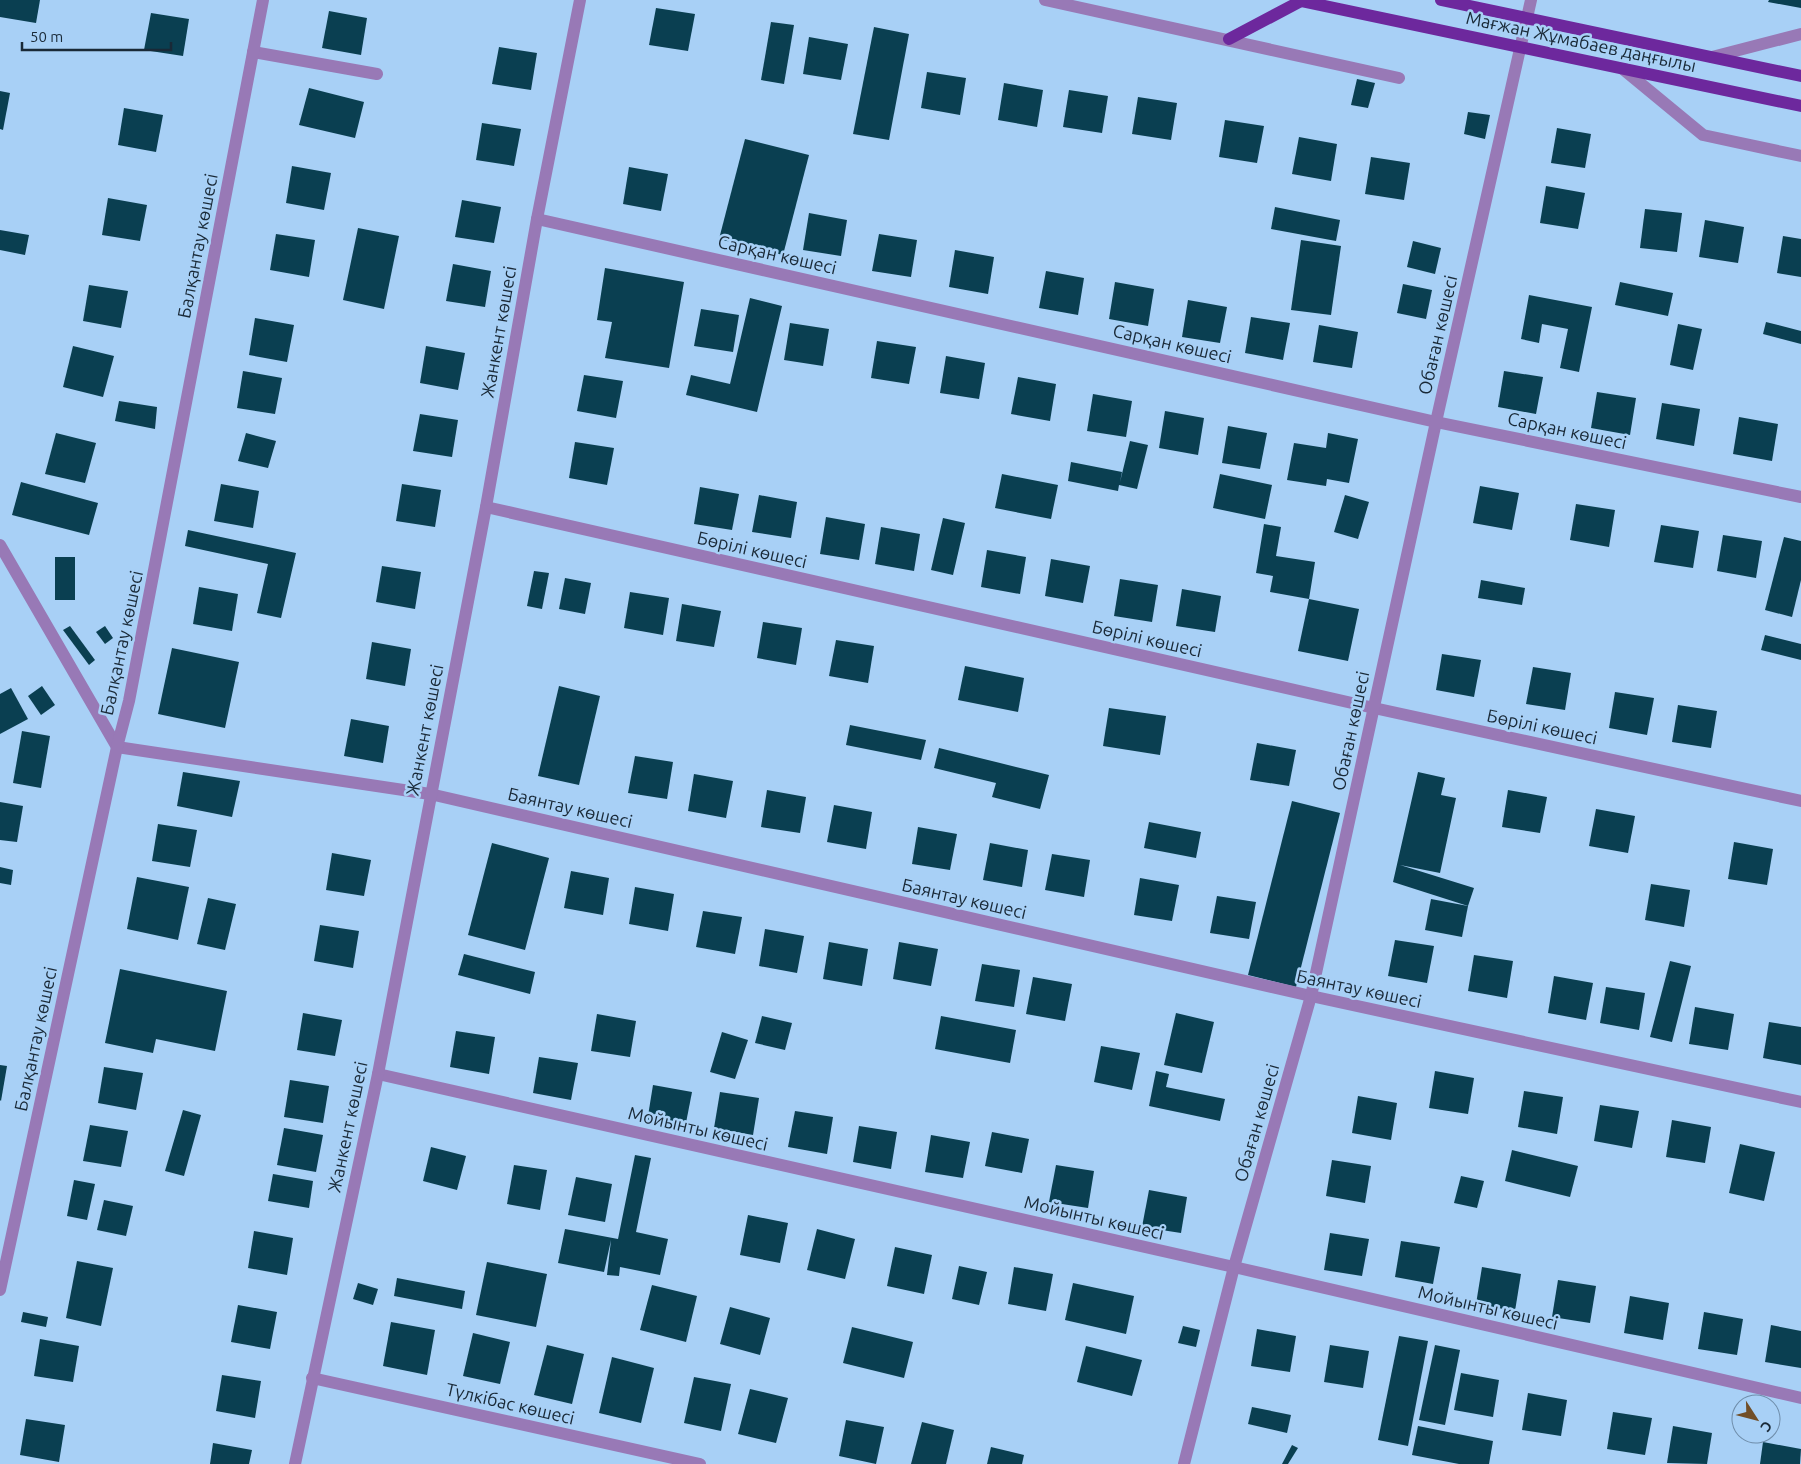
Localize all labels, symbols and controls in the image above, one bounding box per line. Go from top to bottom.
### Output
street label: Мағжан Жұмабаев даңғылы [1464,7,1698,75]
scale bar [22,20,171,52]
text: 50 m [30,28,63,45]
street label: Балқантау көшесі [173,172,221,320]
street label: Сарқан көшесі [716,231,838,277]
street label: Жанкент көшесі [477,264,519,399]
street label: Обаған көшесі [1414,273,1460,396]
street label: Сарқан көшесі [1111,320,1233,366]
street label: Сарқан көшесі [1506,408,1629,452]
street label: Бөрілі көшесі [695,527,809,571]
street label: Балқантау көшесі [96,569,146,717]
street label: Бөрілі көшесі [1090,616,1204,660]
street label: Жанкент көшесі [401,662,447,797]
street label: Обаған көшесі [1328,669,1372,792]
street label: Бөрілі көшесі [1485,705,1599,747]
street label: Баянтау көшесі [506,783,634,831]
street label: Баянтау көшесі [900,874,1028,922]
street label: Балқантау көшесі [10,965,60,1113]
street label: Баянтау көшесі [1295,965,1424,1011]
street label: Жанкент көшесі [323,1059,371,1194]
street label: Обаған көшесі [1230,1061,1282,1184]
street label: Мойынты көшесі [626,1102,770,1154]
street label: Мойынты көшесі [1022,1191,1166,1243]
street label: Мойынты көшесі [1416,1281,1560,1333]
street label: Түлкібас көшесі [444,1379,576,1428]
north arrow [1731,1394,1781,1444]
text: С [1757,1418,1776,1435]

